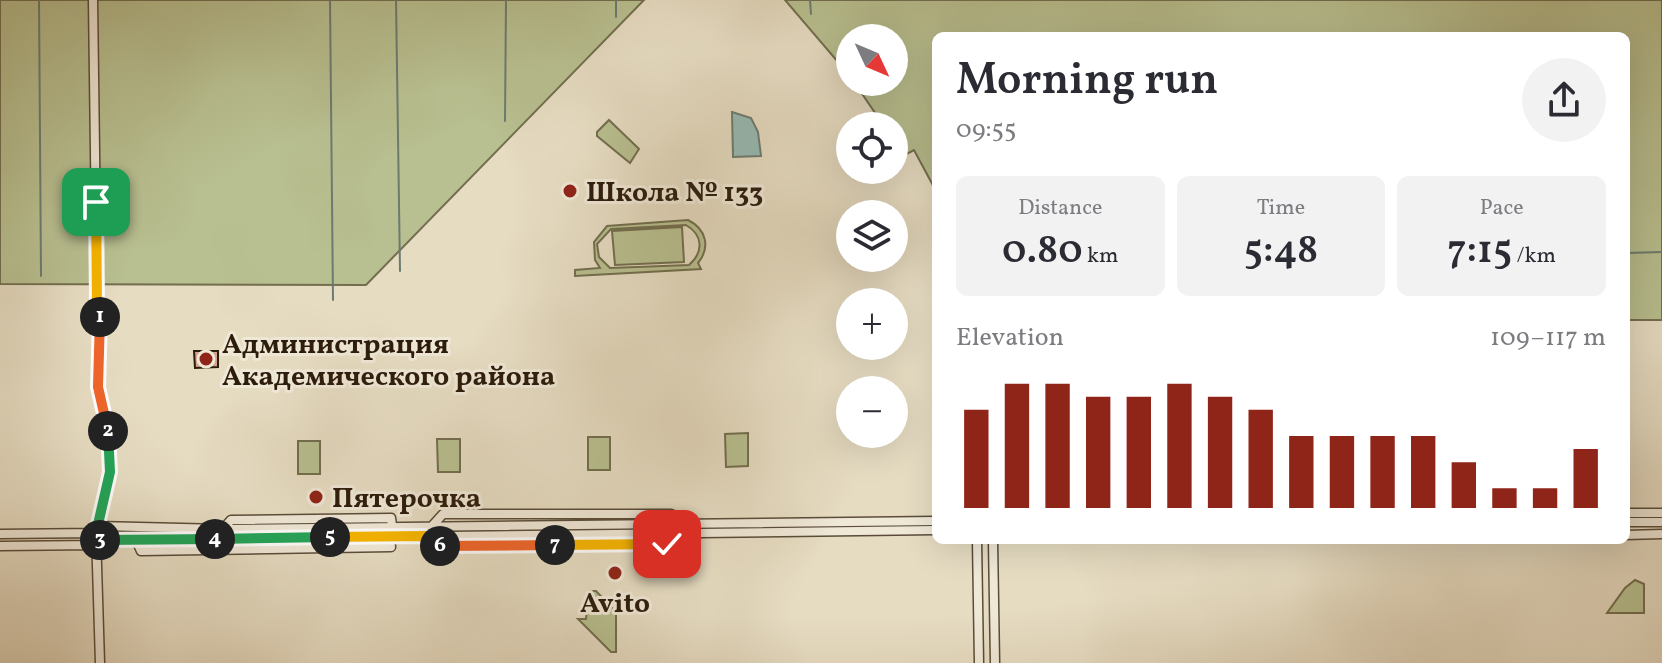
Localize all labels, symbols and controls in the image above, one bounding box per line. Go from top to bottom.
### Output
north arrow [836,24,908,96]
map controls [836,24,908,448]
text: Morning run [956,51,1218,112]
button: share [1522,58,1606,142]
button: locate [836,112,908,184]
text: 09:55 [956,112,1017,148]
pin [62,168,130,236]
place label: Школа № 133 [586,174,763,213]
icon: arrive [74,180,118,224]
marker: Школа № 133 [561,182,579,200]
text: Distance [1018,193,1102,224]
text: Time [1257,193,1305,224]
text: Pace [1480,193,1524,224]
button: layers [836,200,908,272]
text: 0.80 [1002,224,1083,280]
text: 5:48 [1244,224,1318,280]
text: 7:15 [1447,224,1512,280]
text: km [1083,241,1119,272]
text: /km [1512,241,1556,272]
button: + [836,288,908,360]
pin: 1 [80,297,120,337]
text: 1 [96,301,104,332]
text: Elevation [956,320,1064,356]
text: 109–117 m [1490,320,1606,356]
place label: Администрация Академического района [222,326,555,397]
marker: Администрация Академического района [197,350,215,368]
button: − [836,376,908,448]
pin: 2 [88,411,128,451]
text: 2 [102,415,114,446]
place label: Пятерочка [332,480,481,519]
marker: Пятерочка [307,488,325,506]
pin [633,510,701,578]
pin: 5 [310,517,350,557]
pin: 4 [195,519,235,559]
pin: 3 [80,520,120,560]
text: 5 [325,521,335,552]
icon: check [645,522,689,566]
text: 4 [208,523,222,554]
text: 3 [94,524,106,555]
pin: 7 [535,525,575,565]
pin: 6 [420,526,460,566]
text: 7 [550,529,560,560]
text: 6 [434,530,446,561]
marker: Avito [606,564,624,582]
place label: Avito [580,585,650,624]

